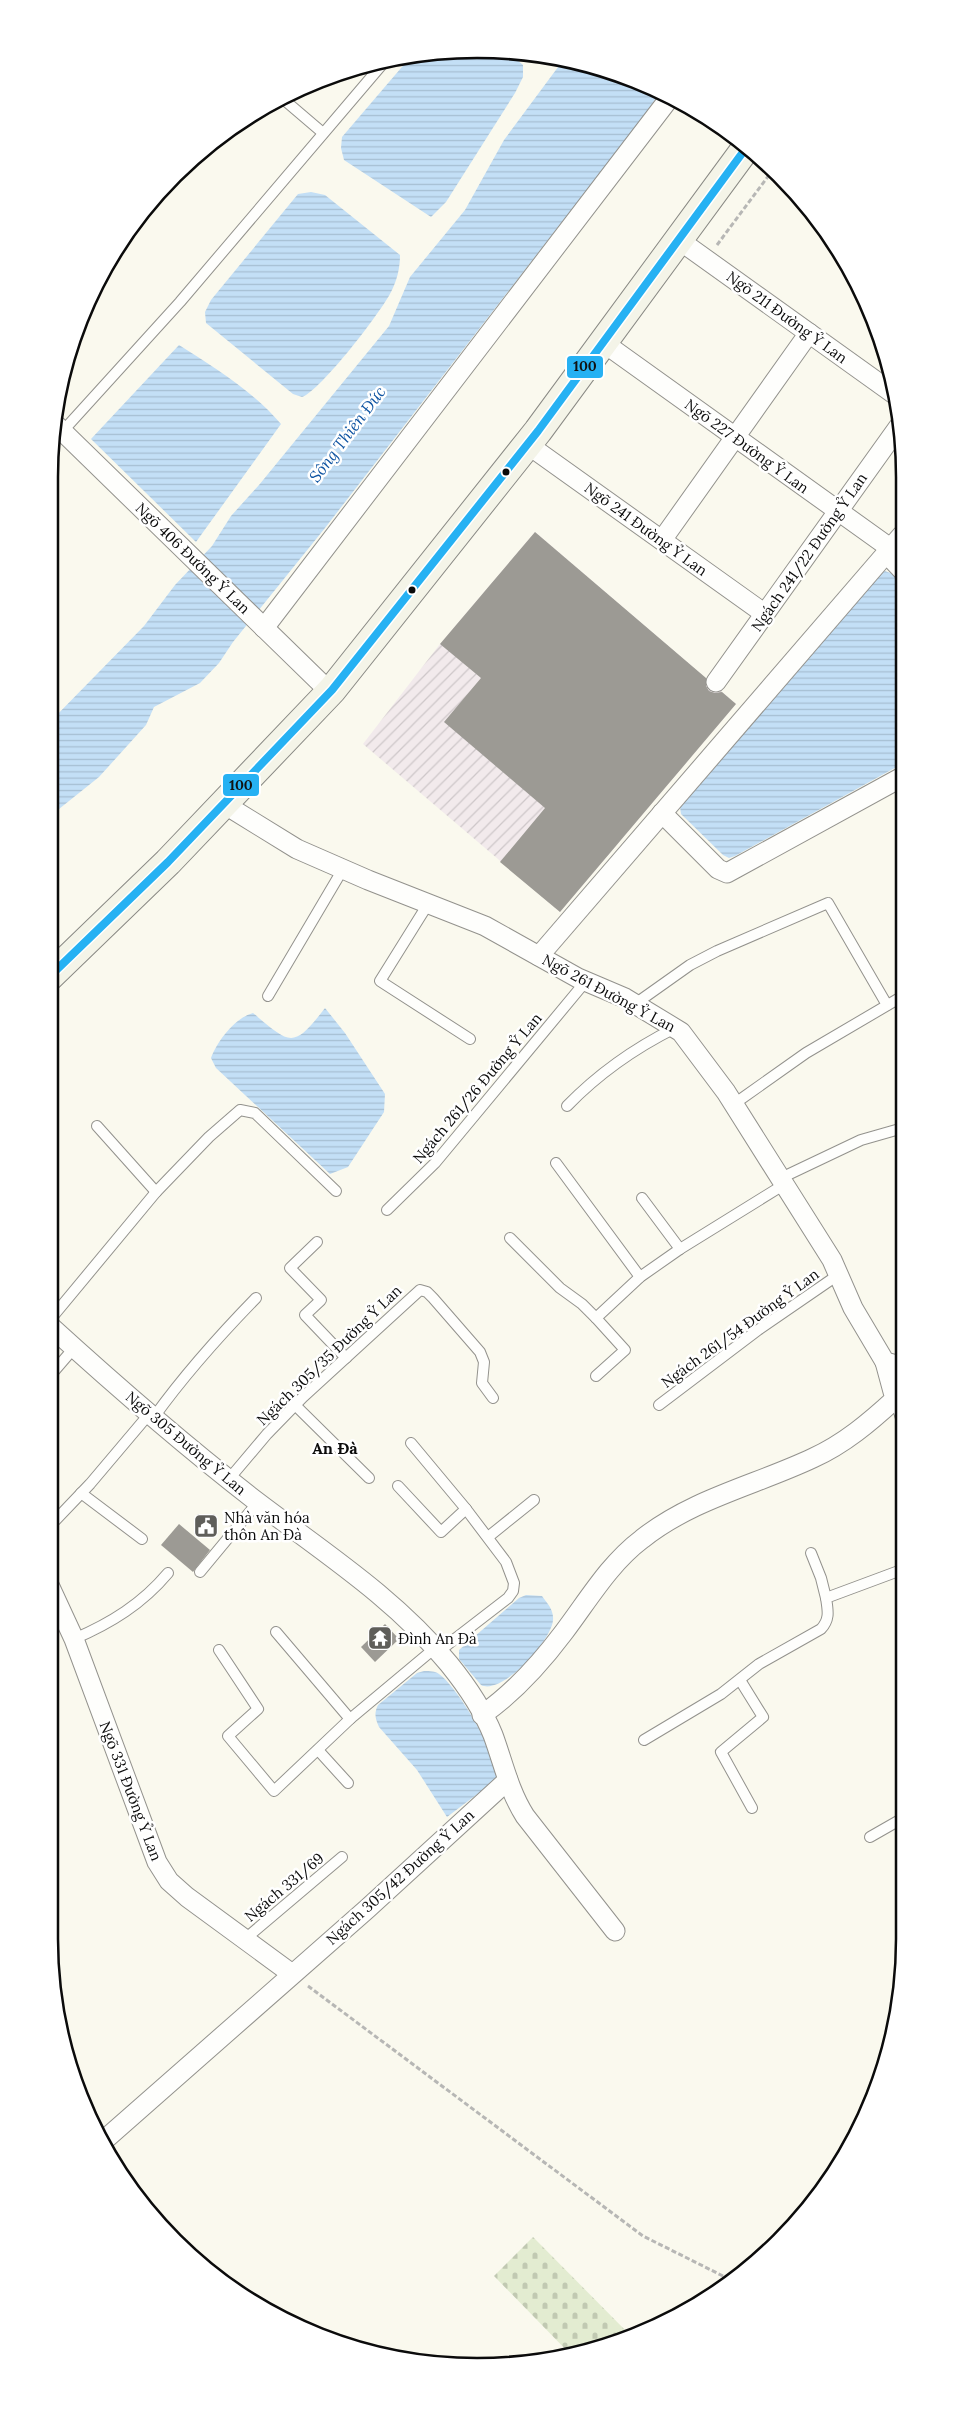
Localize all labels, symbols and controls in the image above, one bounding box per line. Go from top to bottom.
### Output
street label: Ngõ 211 Đường Ỷ Lan [723,267,851,367]
line badge: 100 [566,355,604,379]
text: 100 [573,357,597,375]
water label: Sông Thiên Đức [304,382,390,486]
street label: Ngõ 227 Đường Ỷ Lan [681,395,813,497]
unlabelled marker [501,467,511,477]
street label: Ngách 241/22 Đường Ỷ Lan [747,469,872,636]
street label: Ngõ 241 Đường Ỷ Lan [581,478,711,580]
street label: Ngõ 406 Đường Ỷ Lan [132,498,254,618]
unlabelled marker [407,585,417,595]
line badge: 100 [222,773,260,797]
text: 100 [229,776,253,794]
street label: Ngõ 261 Đường Ỷ Lan [539,950,679,1036]
street label: Ngách 261/26 Đường Ỷ Lan [408,1009,546,1168]
street label: Ngách 261/54 Đường Ỷ Lan [657,1264,823,1392]
street label: Ngách 305/35 Đường Ỷ Lan [253,1281,406,1430]
street label: Ngõ 305 Đường Ỷ Lan [122,1387,250,1499]
district label: An Đà [312,1438,358,1458]
place label: Nhà văn hóa thôn An Đà [224,1508,310,1544]
public building icon: Nhà văn hóa thôn An Đà [193,1513,219,1539]
temple icon: Đình An Đà [367,1625,393,1651]
place label: Đình An Đà [398,1629,477,1648]
street label: Ngõ 331 Đường Ỷ Lan [96,1719,166,1863]
street label: Ngách 305/42 Đường Ỷ Lan [322,1805,479,1949]
street label: Ngách 331/69 [240,1848,328,1926]

